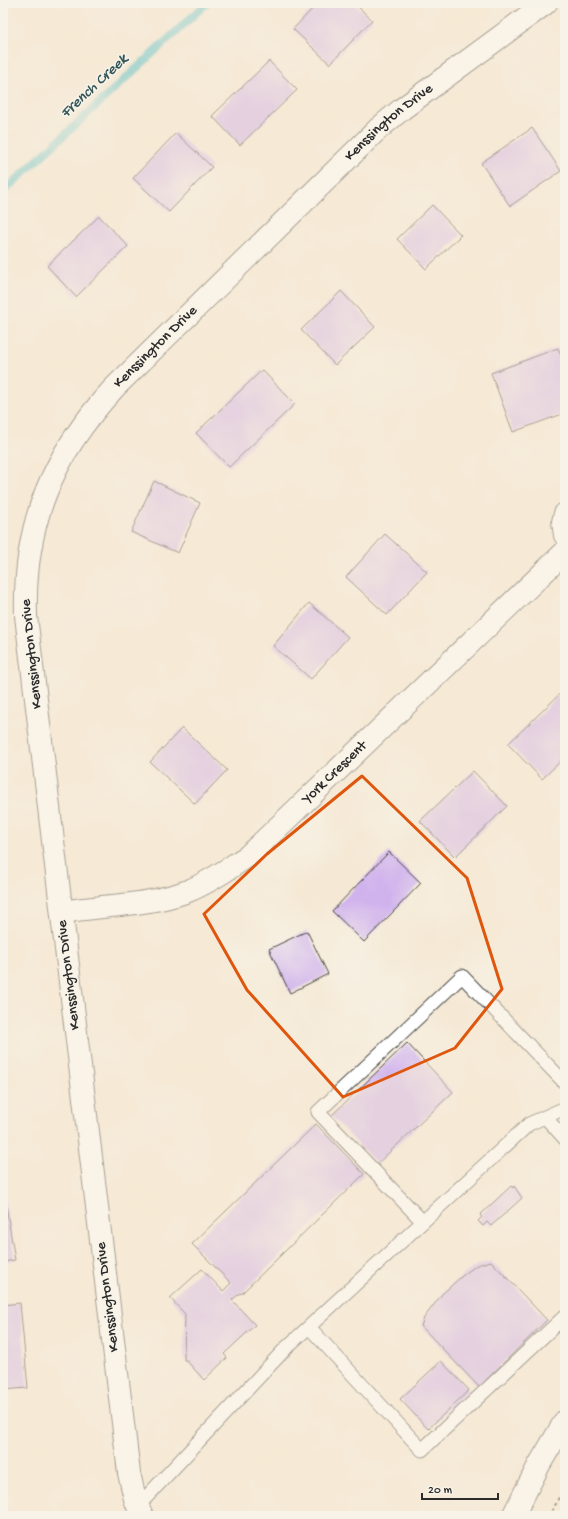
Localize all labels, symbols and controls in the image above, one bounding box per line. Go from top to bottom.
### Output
water label: French Creek [57,50,134,123]
street label: Kenssington Drive [341,80,437,165]
street label: Kenssington Drive [110,302,202,392]
street label: Kenssington Drive [17,598,47,710]
street label: York Crescent [297,736,372,809]
street label: Kenssington Drive [53,919,85,1031]
street label: Kenssington Drive [92,1241,124,1353]
scale bar [422,1475,498,1501]
text: 20 m [428,1484,453,1498]

